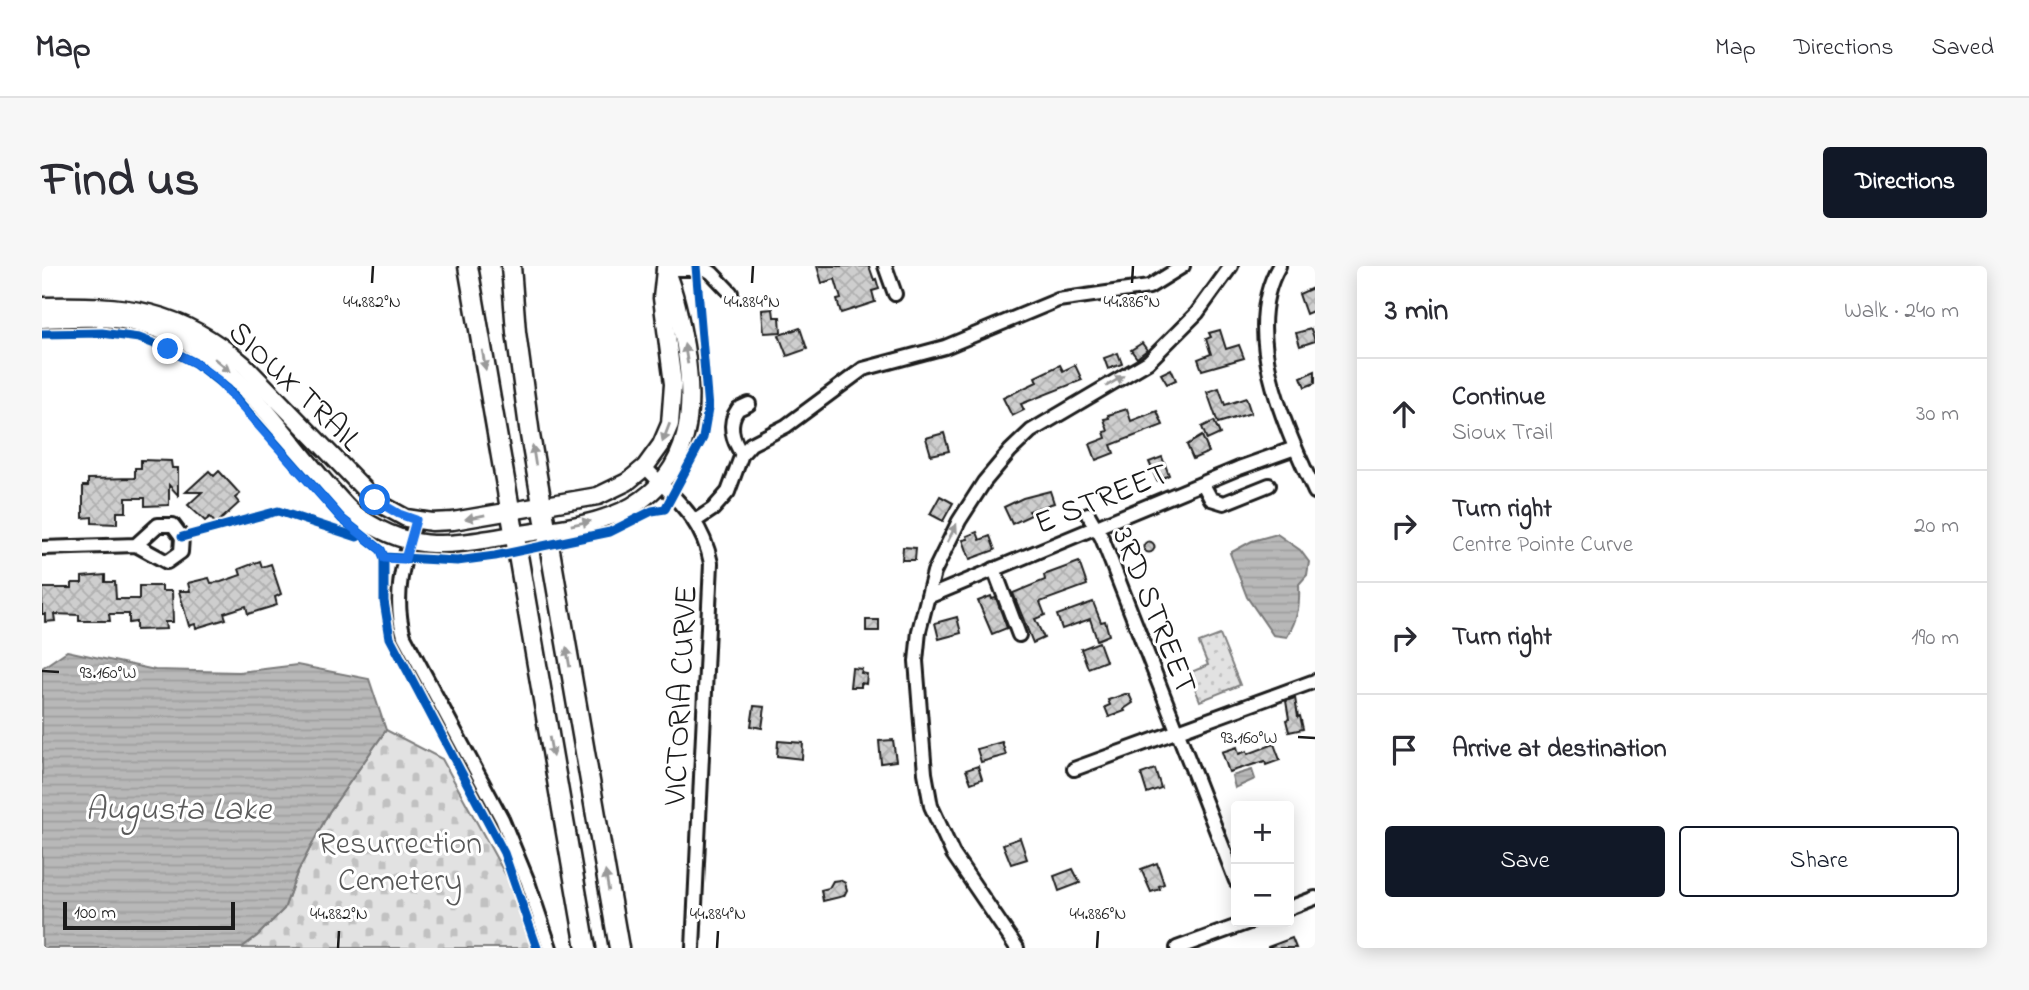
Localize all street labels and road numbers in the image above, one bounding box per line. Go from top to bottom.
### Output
street label: SIOUX TRAIL [216,311,371,464]
street label: E STREET [1028,452,1177,548]
street label: 3RD STREET [1098,521,1208,702]
street label: VICTORIA CURVE [653,584,712,807]

